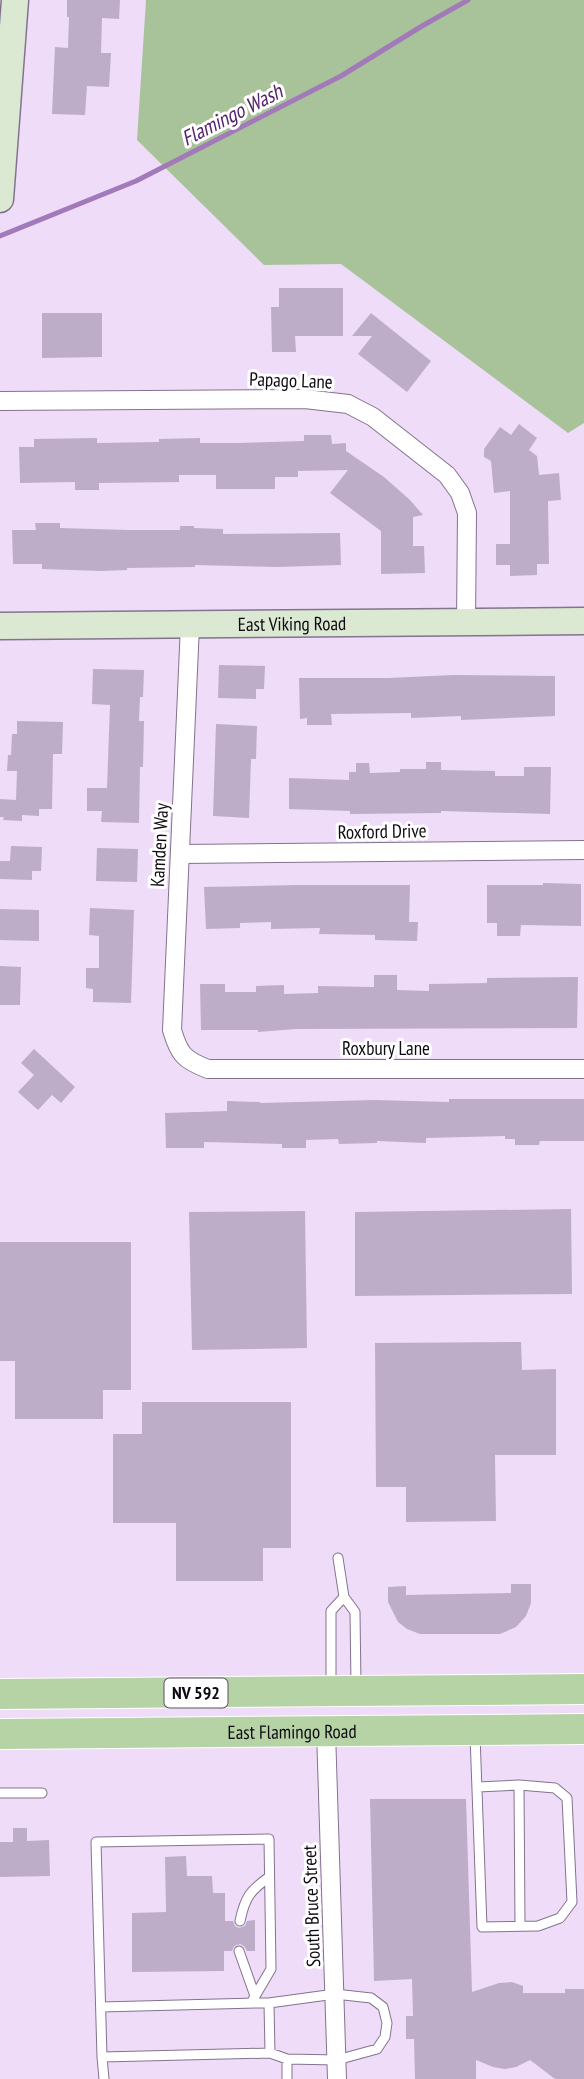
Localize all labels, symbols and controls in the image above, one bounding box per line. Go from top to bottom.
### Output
water label: Flamingo Wash [177,77,288,152]
street label: Papago Lane [249,367,333,393]
street label: East Viking Road [238,611,346,636]
street label: Kamden Way [145,802,173,888]
street label: Roxford Drive [337,818,427,844]
street label: Roxbury Lane [342,1036,430,1060]
road number: NV 592 [164,1678,228,1708]
street label: East Flamingo Road [227,1719,357,1744]
street label: South Bruce Street [297,1844,325,1968]

